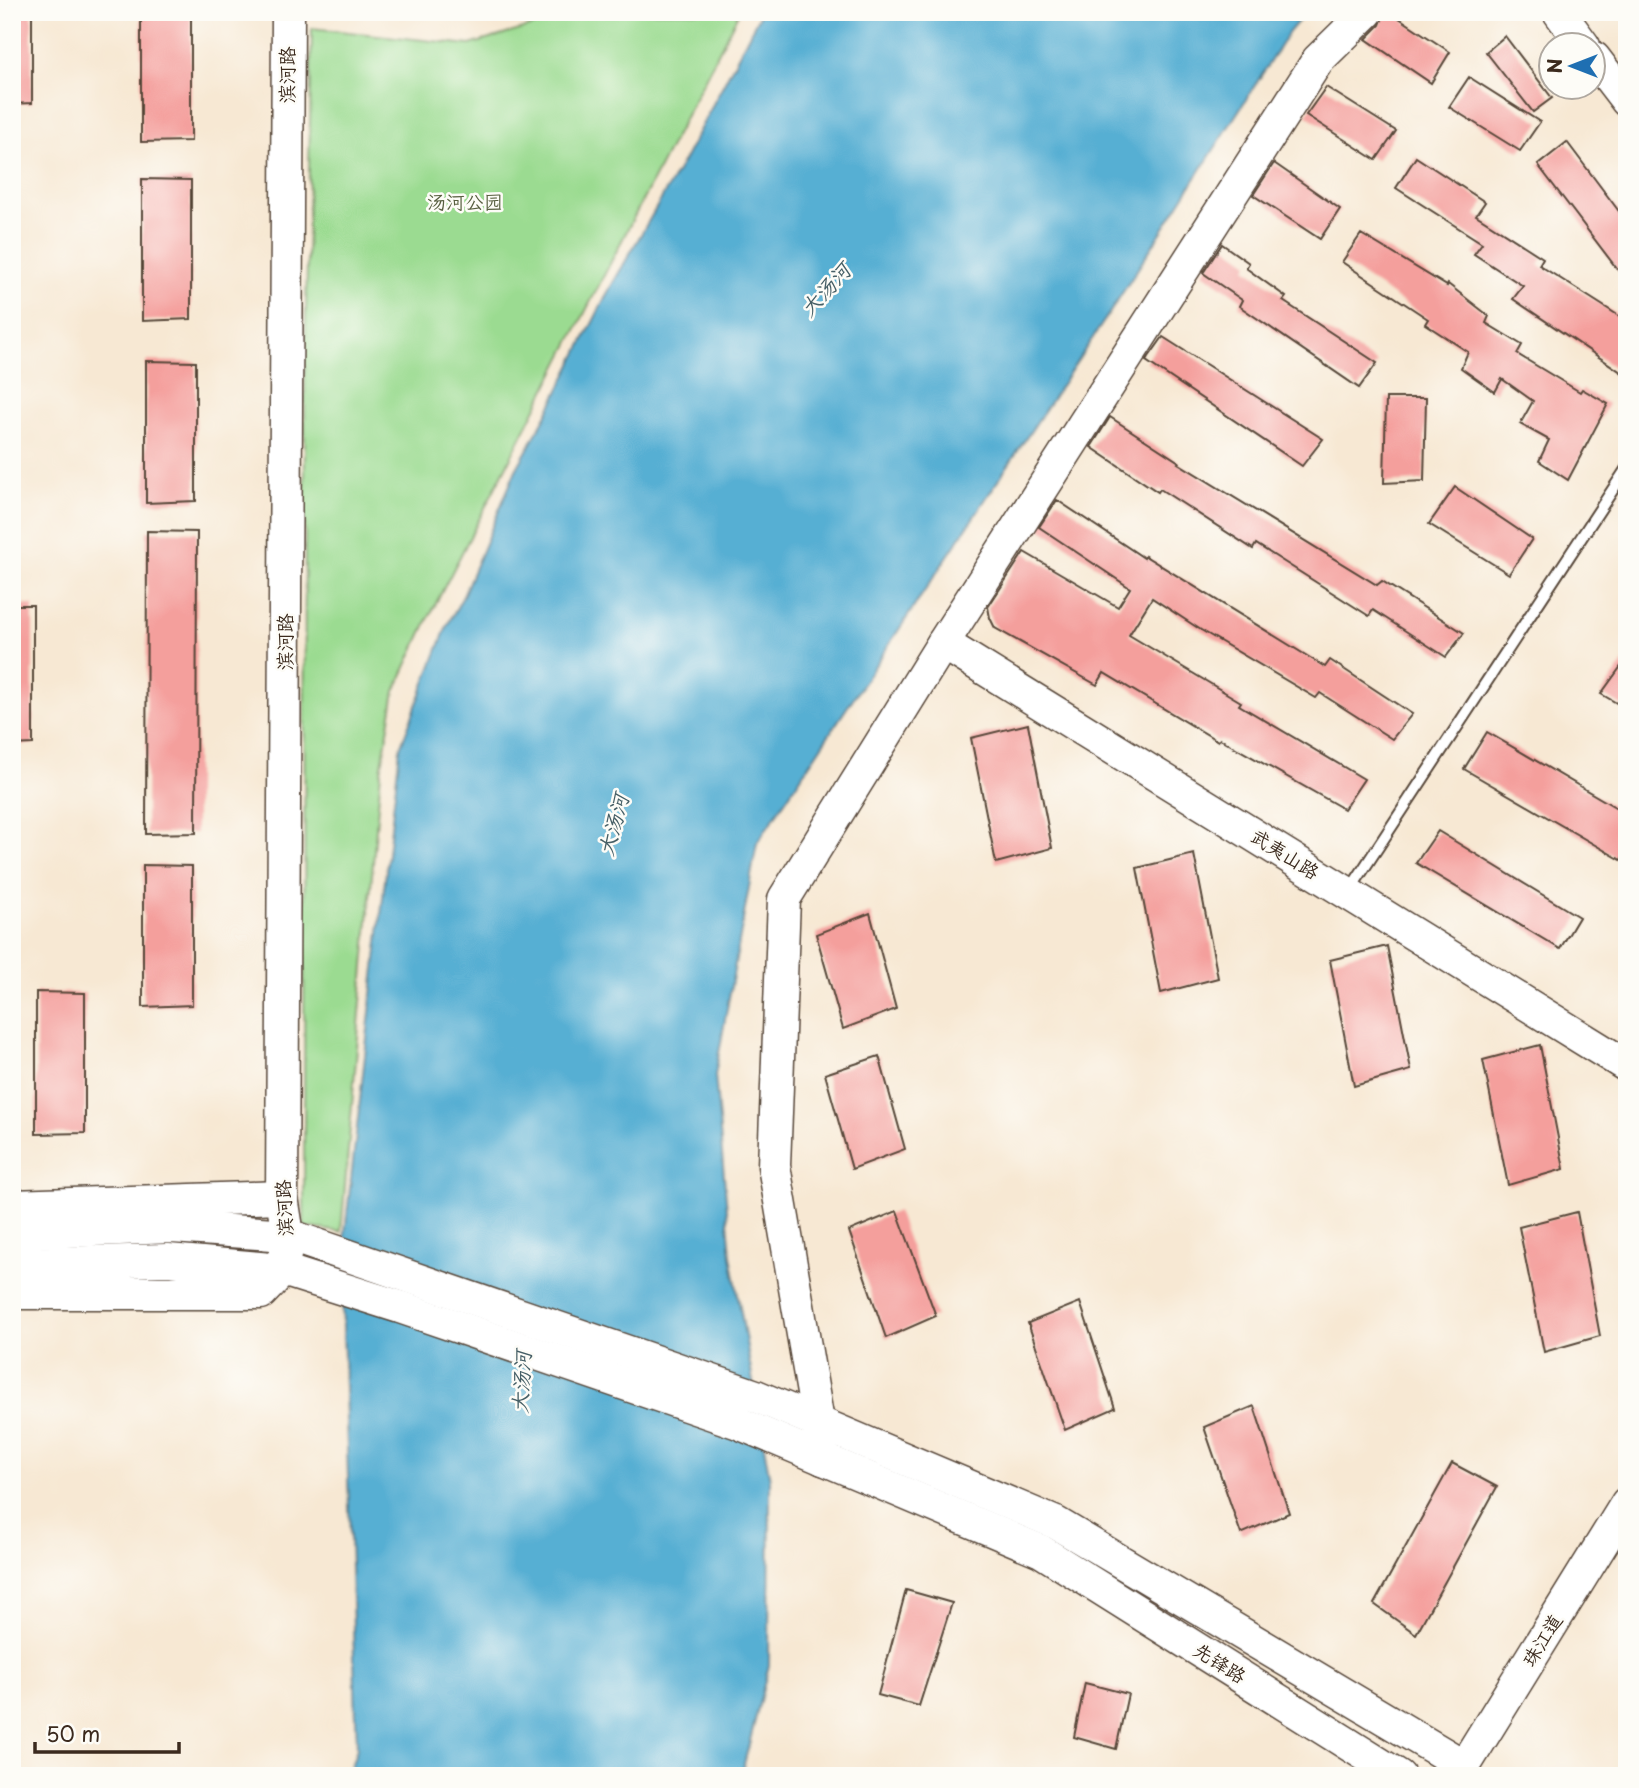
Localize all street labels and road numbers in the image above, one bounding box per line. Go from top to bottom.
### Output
street label: 滨河路 [272,46,300,104]
street label: 滨河路 [270,613,298,671]
street label: 武夷山路 [1246,821,1325,885]
street label: 滨河路 [268,1179,298,1237]
street label: 珠江道 [1514,1608,1568,1671]
street label: 先锋路 [1189,1635,1252,1689]

